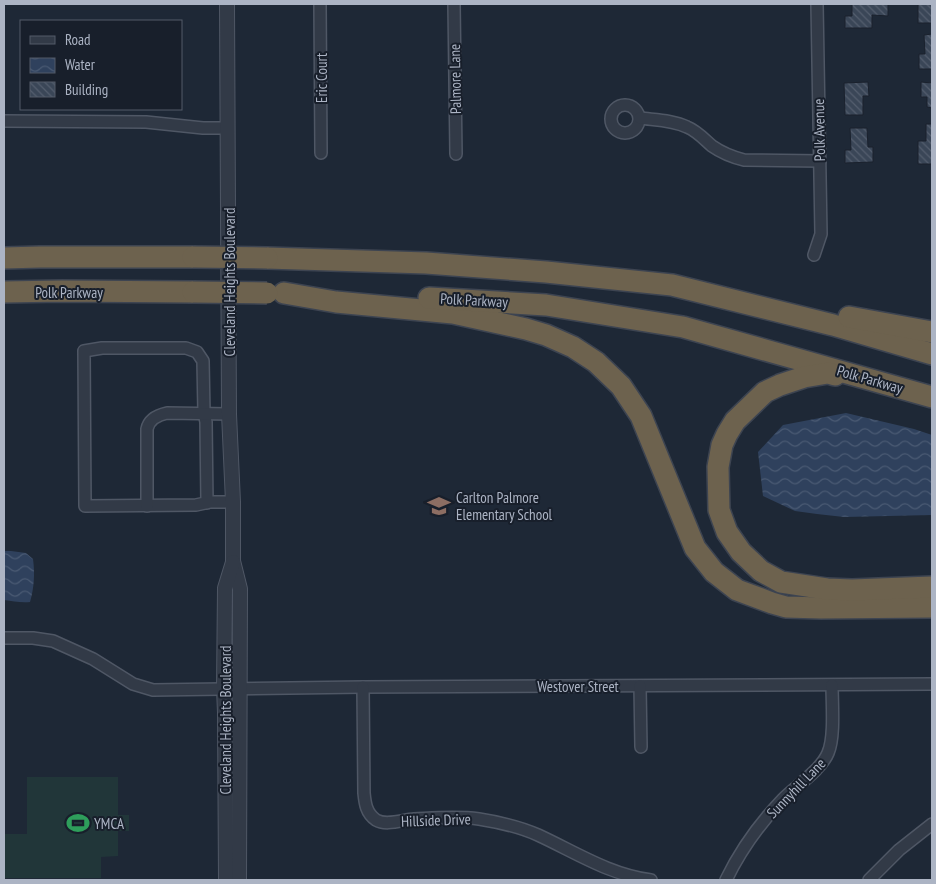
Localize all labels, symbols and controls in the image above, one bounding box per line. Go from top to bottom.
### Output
legend [20,20,182,110]
text: Road [65,30,91,49]
street label: Palmore Lane [445,44,465,114]
street label: Eric Court [312,53,331,103]
text: Water [65,55,96,74]
text: Building [65,80,108,99]
street label: Polk Avenue [809,99,829,161]
street label: Cleveland Heights Boulevard [220,208,239,356]
street label: Polk Parkway [35,283,103,302]
street label: Polk Parkway [440,289,509,311]
street label: Polk Parkway [835,361,906,398]
place label: Carlton Palmore Elementary School [456,488,553,524]
school or university icon: Carlton Palmore Elementary School [426,493,452,519]
street label: Cleveland Heights Boulevard [216,646,235,794]
street label: Westover Street [537,677,619,696]
street label: Sunnyhill Lane [763,754,829,822]
street label: Hillside Drive [401,809,471,831]
sports icon: YMCA [65,810,91,836]
place label: YMCA [94,814,125,833]

